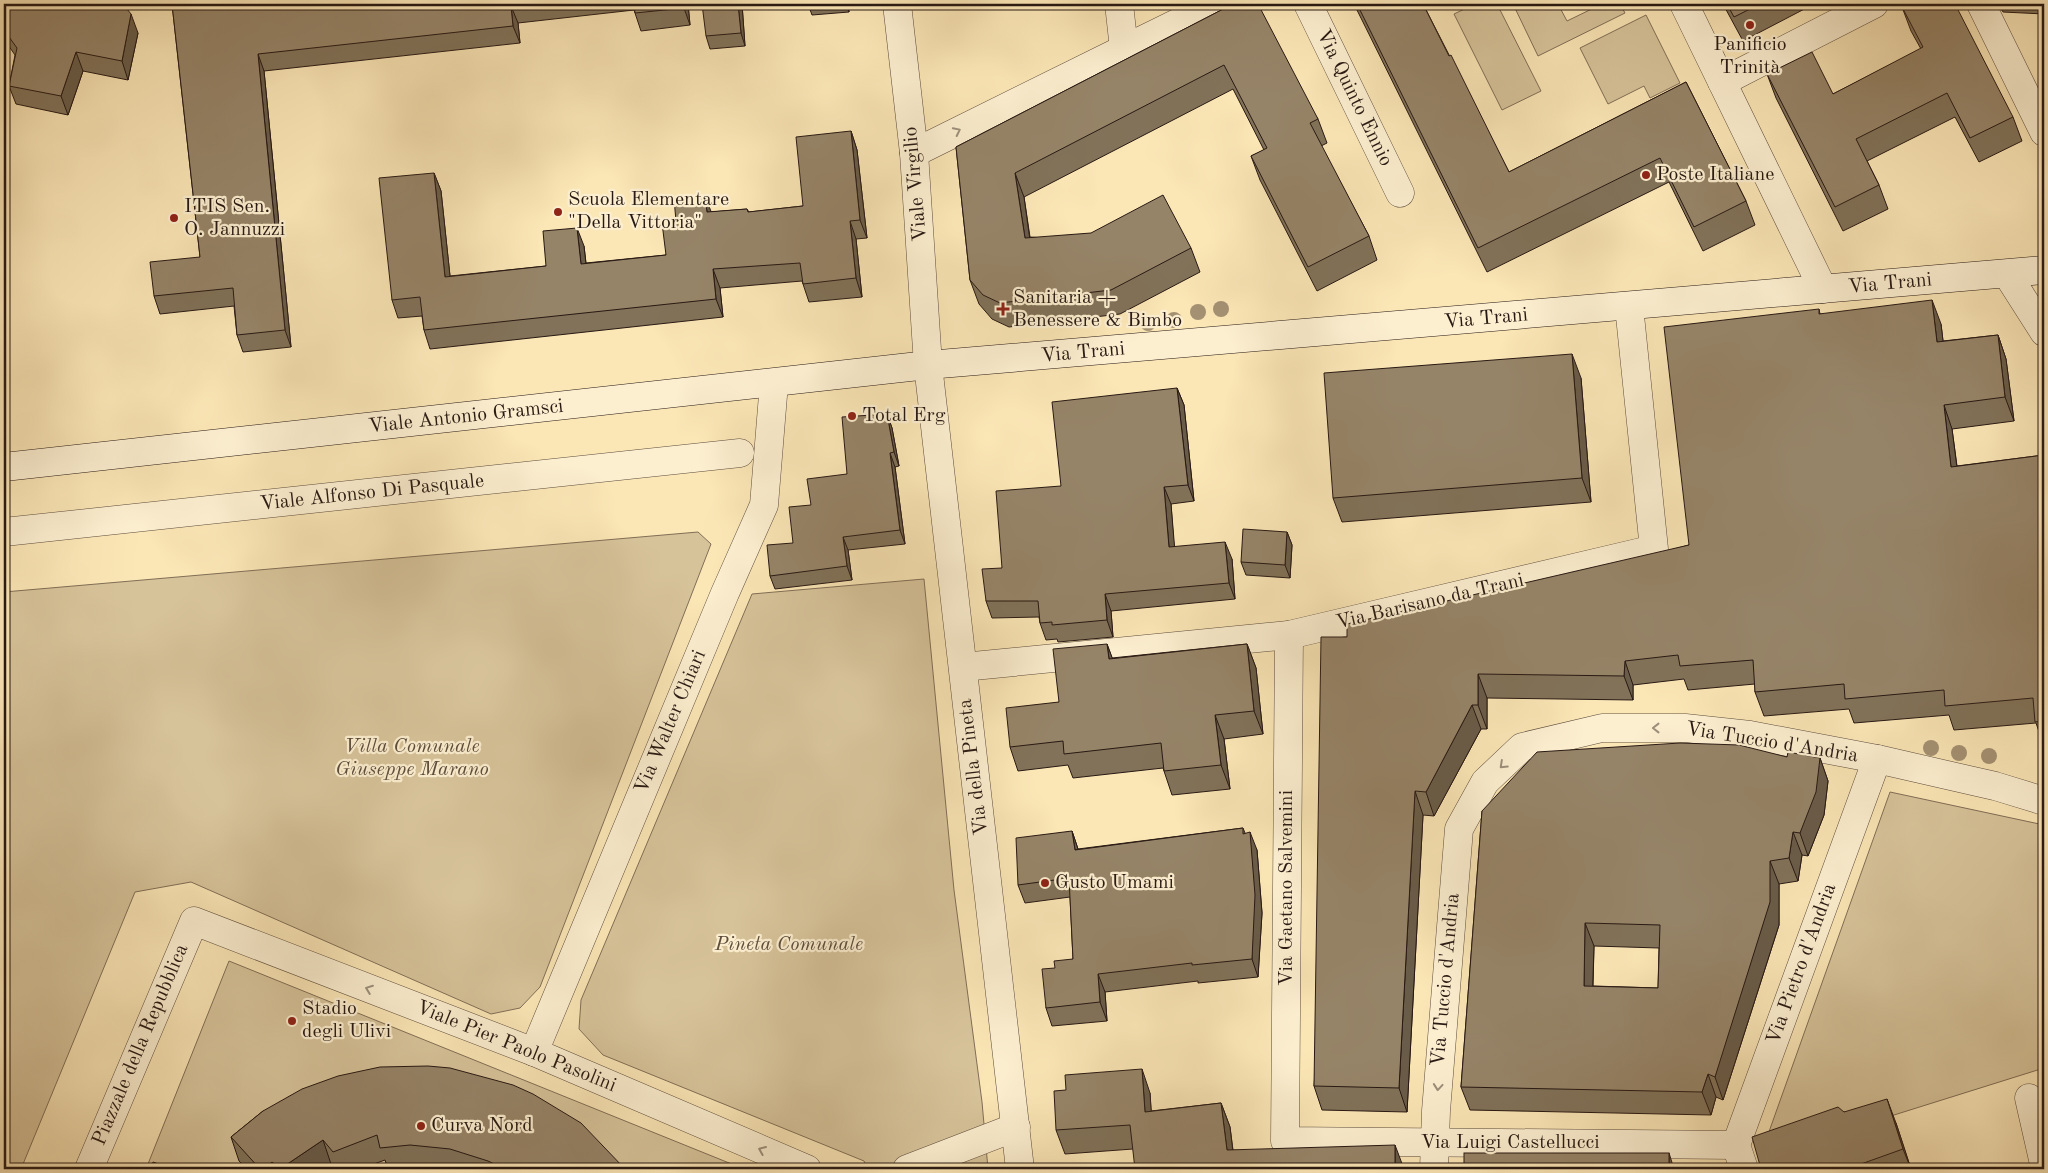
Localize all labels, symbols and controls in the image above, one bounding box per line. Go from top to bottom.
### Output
marker: Panificio Trinità [1744,19,1756,31]
street label: Via Quinto Ennio [1312,26,1396,170]
place label: Panificio Trinità [1713,35,1787,78]
street label: Viale Virgilio [901,126,931,242]
one-way arrow [952,127,961,137]
place label: Poste Italiane [1656,165,1774,185]
marker: Poste Italiane [1640,169,1652,181]
place label: Scuola Elementare "Della Vittoria" [568,190,729,233]
place label: ITIS Sen. O. Jannuzzi [184,197,285,240]
marker: Scuola Elementare "Della Vittoria" [552,206,564,218]
marker: ITIS Sen. O. Jannuzzi [168,212,180,224]
street label: Via Trani [1847,270,1933,298]
place label: Sanitaria + Benessere & Bimbo [1013,288,1182,331]
marker: Sanitaria + Benessere & Bimbo [997,303,1009,315]
street label: Via Trani [1443,305,1529,333]
street label: Via Trani [1040,339,1126,367]
street label: Viale Antonio Gramsci [368,397,564,437]
place label: Total Erg [862,406,946,426]
marker: Total Erg [846,410,858,422]
street label: Viale Alfonso Di Pasquale [259,471,485,515]
street label: Via Barisano da Trani [1334,571,1526,633]
street label: Via Walter Chiari [632,647,710,797]
street label: Via della Pineta [956,698,992,836]
street label: Via Tuccio d'Andria [1685,720,1860,767]
one-way arrow [1652,723,1660,733]
park label: Villa Comunale Giuseppe Marano [335,737,489,780]
one-way arrow [1500,759,1509,768]
street label: Via Gaetano Salvemini [1277,790,1297,986]
place label: Gusto Umami [1055,873,1174,893]
marker: Gusto Umami [1039,877,1051,889]
street label: Via Pietro d'Andria [1764,881,1840,1047]
street label: Via Tuccio d'Andria [1428,892,1464,1068]
park label: Pineta Comunale [714,935,863,955]
street label: Piazzale della Repubblica [89,941,193,1149]
one-way arrow [365,984,374,995]
street label: Viale Pier Paolo Pasolini [413,998,619,1096]
place label: Stadio degli Ulivi [302,999,391,1042]
marker: Stadio degli Ulivi [286,1015,298,1027]
one-way arrow [1433,1083,1444,1091]
place label: Curva Nord [431,1116,533,1136]
marker: Curva Nord [415,1120,427,1132]
street label: Via Luigi Castellucci [1420,1133,1600,1153]
one-way arrow [758,1146,767,1157]

